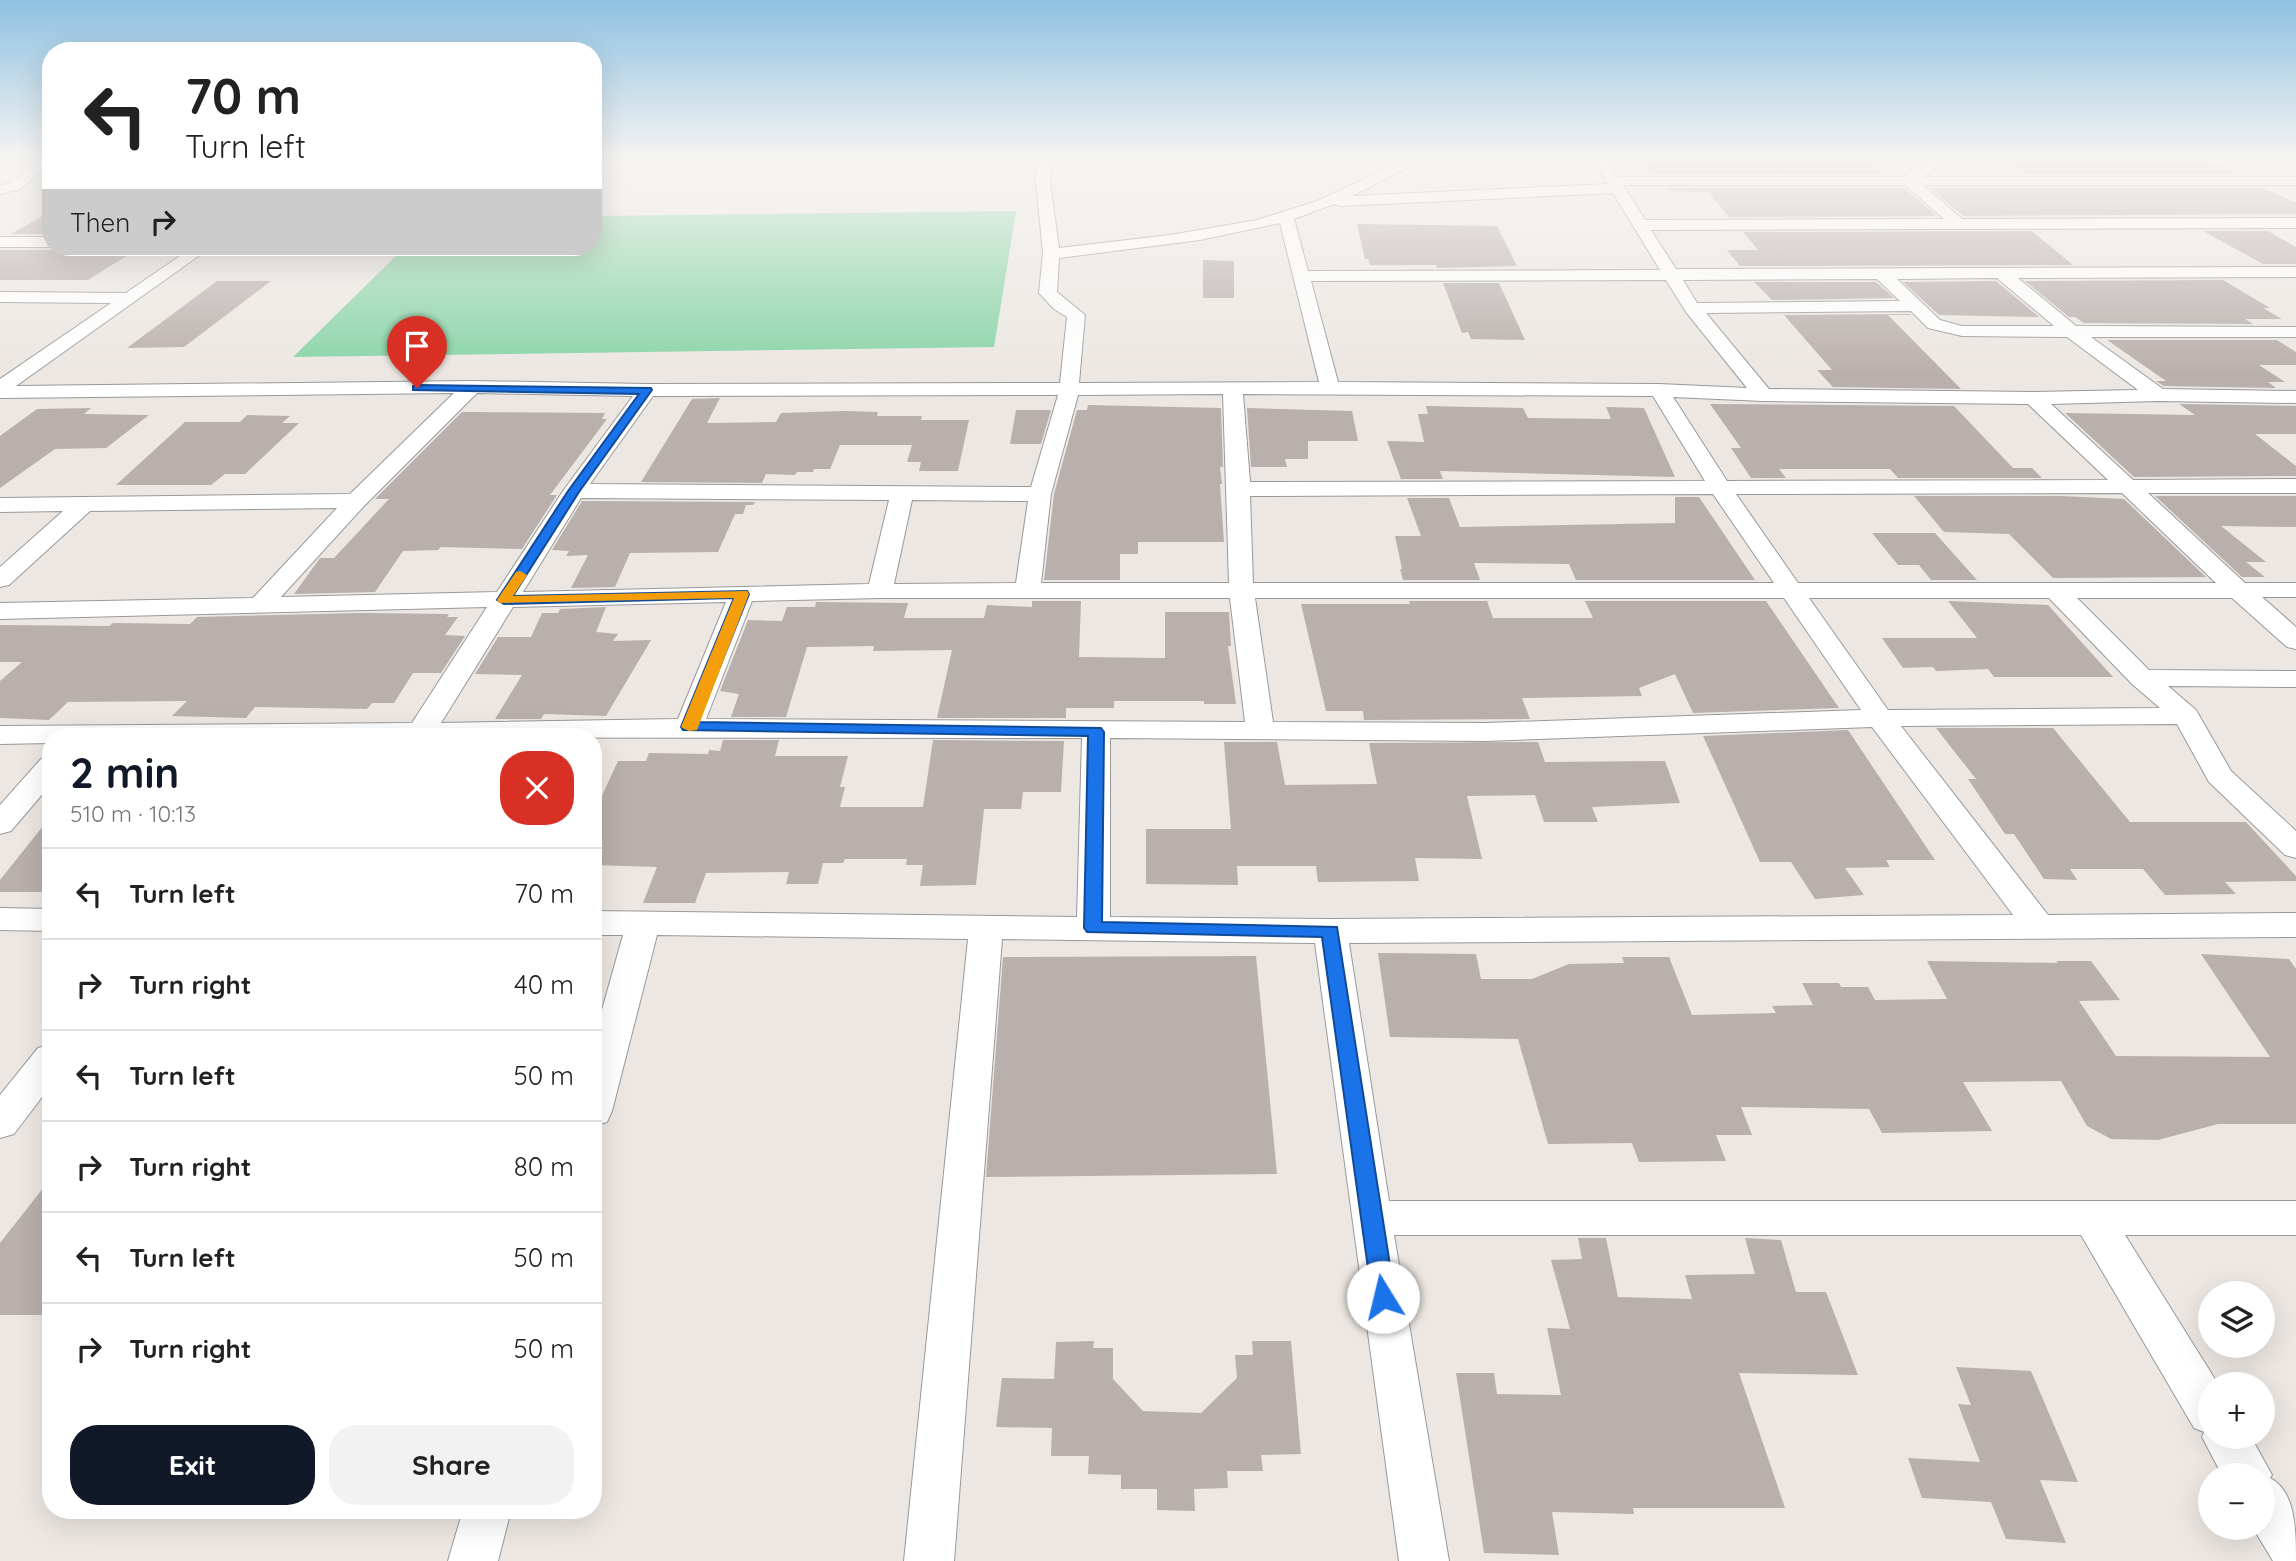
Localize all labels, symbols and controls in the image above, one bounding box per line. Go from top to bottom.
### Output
text: 70 m [185,65,301,126]
icon: left [70,70,161,161]
text: Turn left [185,126,306,166]
icon: right [144,203,182,241]
text: Then [70,206,130,239]
pin [387,316,447,388]
icon: arrive [398,327,436,365]
text: 2 min [70,746,179,799]
button: close [500,751,574,825]
text: 510 m · 10:13 [70,799,196,828]
icon: left [70,875,108,913]
text: Turn left [129,877,236,910]
text: 70 m [514,877,574,910]
icon: right [70,966,108,1004]
text: Turn right [129,968,251,1001]
text: 40 m [514,968,574,1001]
icon: left [70,1057,108,1095]
text: Turn left [129,1059,236,1092]
text: 50 m [514,1059,574,1092]
icon: right [70,1148,108,1186]
text: Turn right [129,1150,251,1183]
text: 80 m [514,1150,574,1183]
icon: left [70,1239,108,1277]
text: Turn left [129,1241,236,1274]
text: 50 m [514,1241,574,1274]
position arrow [1346,1260,1420,1334]
map controls [2198,1281,2275,1540]
button: layers [2198,1281,2275,1358]
icon: right [70,1330,108,1368]
text: Turn right [129,1332,251,1365]
text: 50 m [514,1332,574,1365]
button: + [2198,1372,2275,1449]
button: Exit [70,1425,315,1505]
button: Share [329,1425,574,1505]
button: − [2198,1463,2275,1540]

